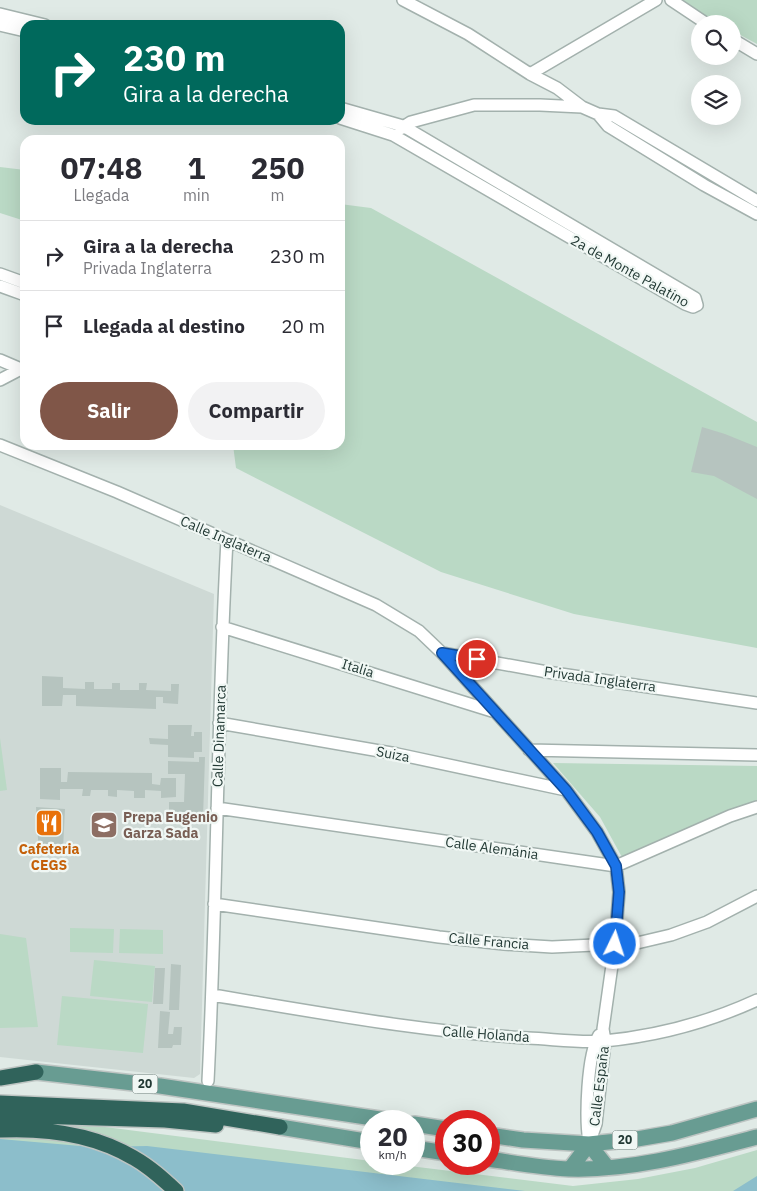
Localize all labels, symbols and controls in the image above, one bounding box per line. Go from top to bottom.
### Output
map controls [691,15,741,125]
button: search [691,15,741,65]
text: 230 m [123,35,226,81]
icon: right [40,40,105,105]
button: layers [691,75,741,125]
text: Gira a la derecha [123,79,289,108]
text: 07:48 [61,148,142,187]
text: 1 [187,148,205,187]
text: 250 [250,148,304,187]
text: Llegada [73,185,129,205]
text: min [183,185,210,205]
text: m [270,185,284,205]
street label: 2a de Monte Palatino [568,231,692,311]
text: Gira a la derecha [83,234,234,258]
icon: right [40,242,68,270]
text: 230 m [270,244,325,268]
text: Privada Inglaterra [83,258,212,278]
icon: arrive [40,312,68,340]
text: Llegada al destino [83,314,245,338]
text: 20 m [281,314,325,338]
button: Salir [40,382,178,440]
button: Compartir [188,382,325,440]
street label: Calle Inglaterra [178,512,275,566]
pin [456,638,498,680]
icon: arrive [463,645,491,673]
street label: Italia [340,655,377,682]
street label: Privada Inglaterra [543,662,658,696]
street label: Calle Dinamarca [208,684,230,787]
street label: Suiza [375,742,412,766]
restaurant icon: Cafeteria CEGS [34,808,64,838]
place label: Prepa Eugenio Garza Sada [123,808,218,842]
school or university icon: Prepa Eugenio Garza Sada [89,810,119,840]
street label: Calle Alemánia [444,833,540,864]
place label: Cafeteria CEGS [19,840,79,874]
position arrow [588,917,640,969]
street label: Calle Francia [448,929,531,954]
street label: Calle Holanda [442,1022,531,1046]
street label: Calle España [585,1044,613,1127]
road number: 20 [132,1074,158,1094]
speed limit sign: 30 [435,1110,500,1175]
text: 20 [377,1120,408,1153]
road number: 20 [612,1130,638,1150]
text: km/h [378,1147,407,1162]

